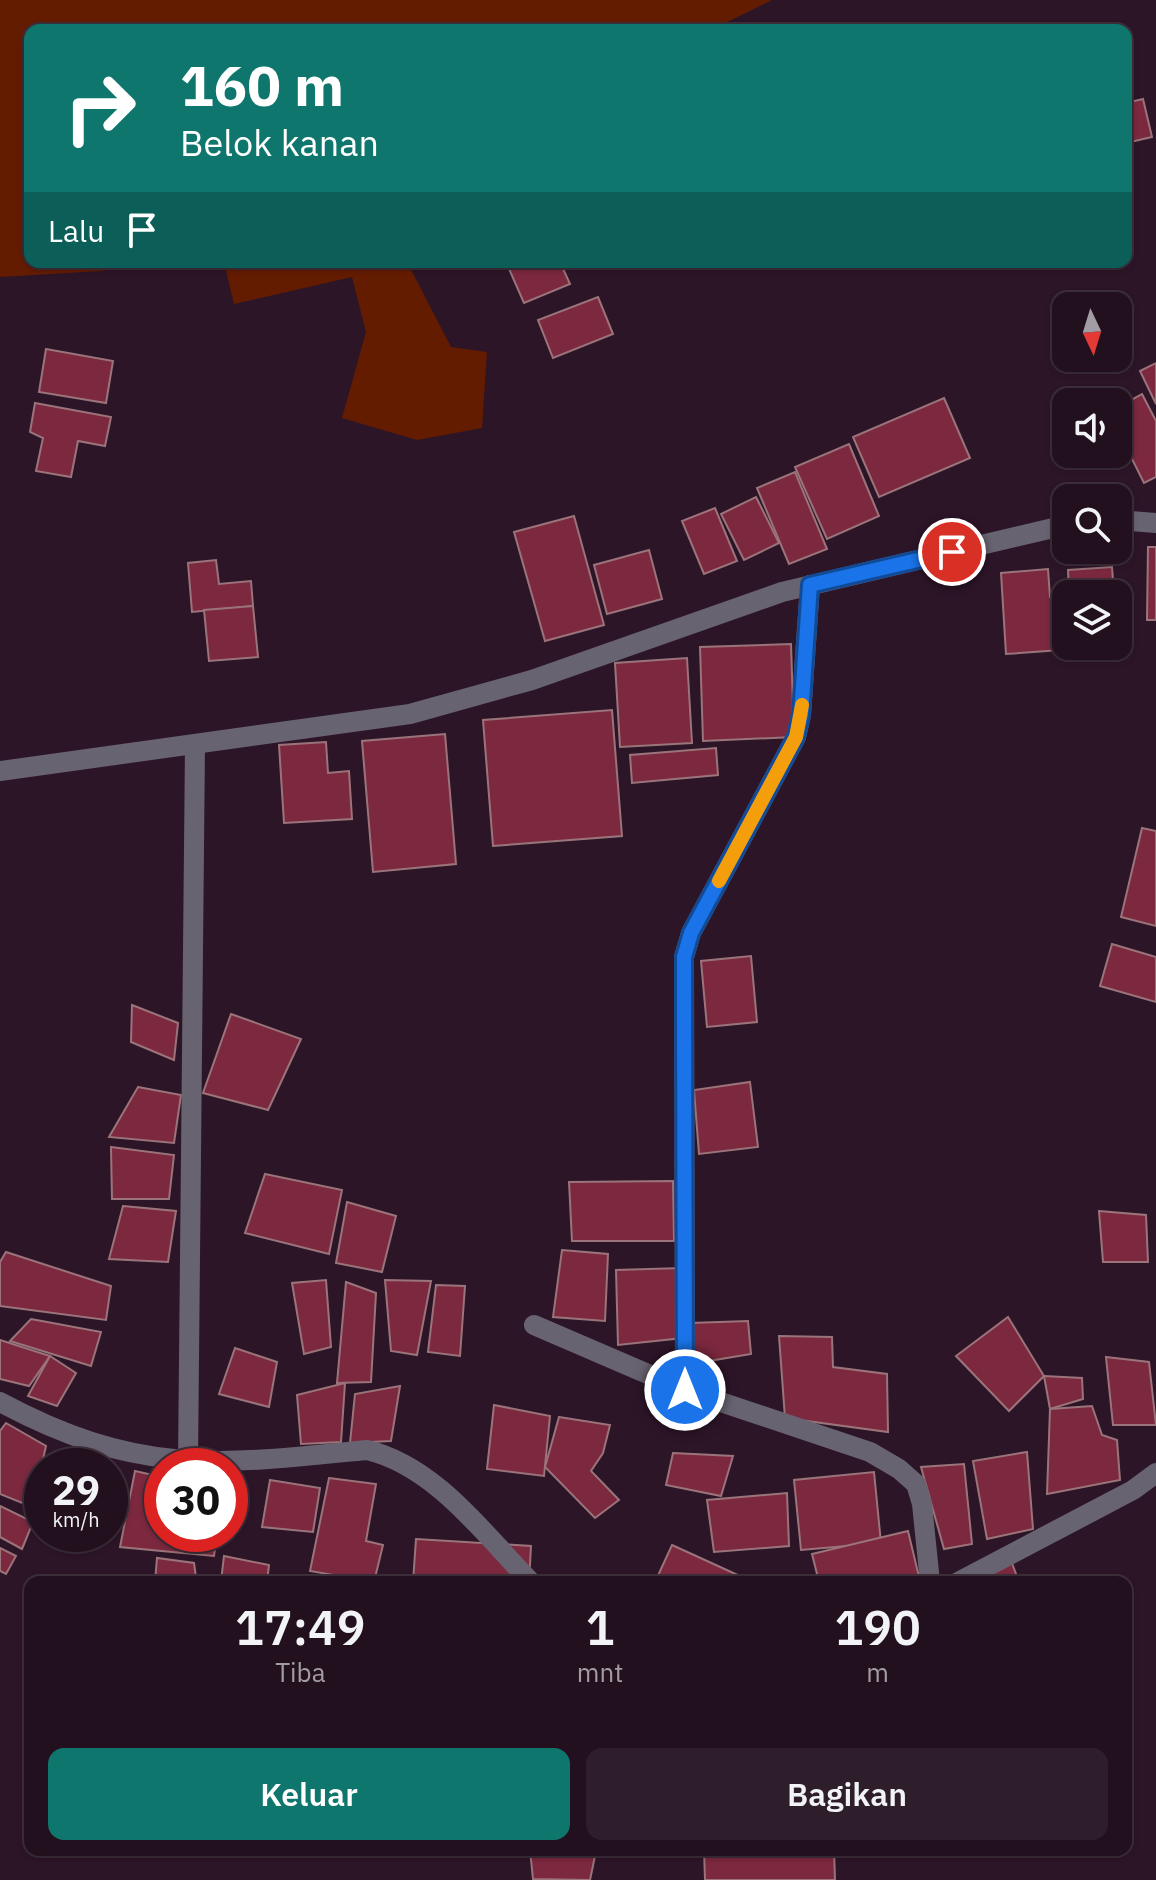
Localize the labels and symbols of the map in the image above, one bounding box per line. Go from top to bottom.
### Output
north arrow [1052,292,1132,372]
pin [918,518,986,586]
position arrow [643,1348,727,1432]
speed limit sign: 30 [144,1448,248,1552]

